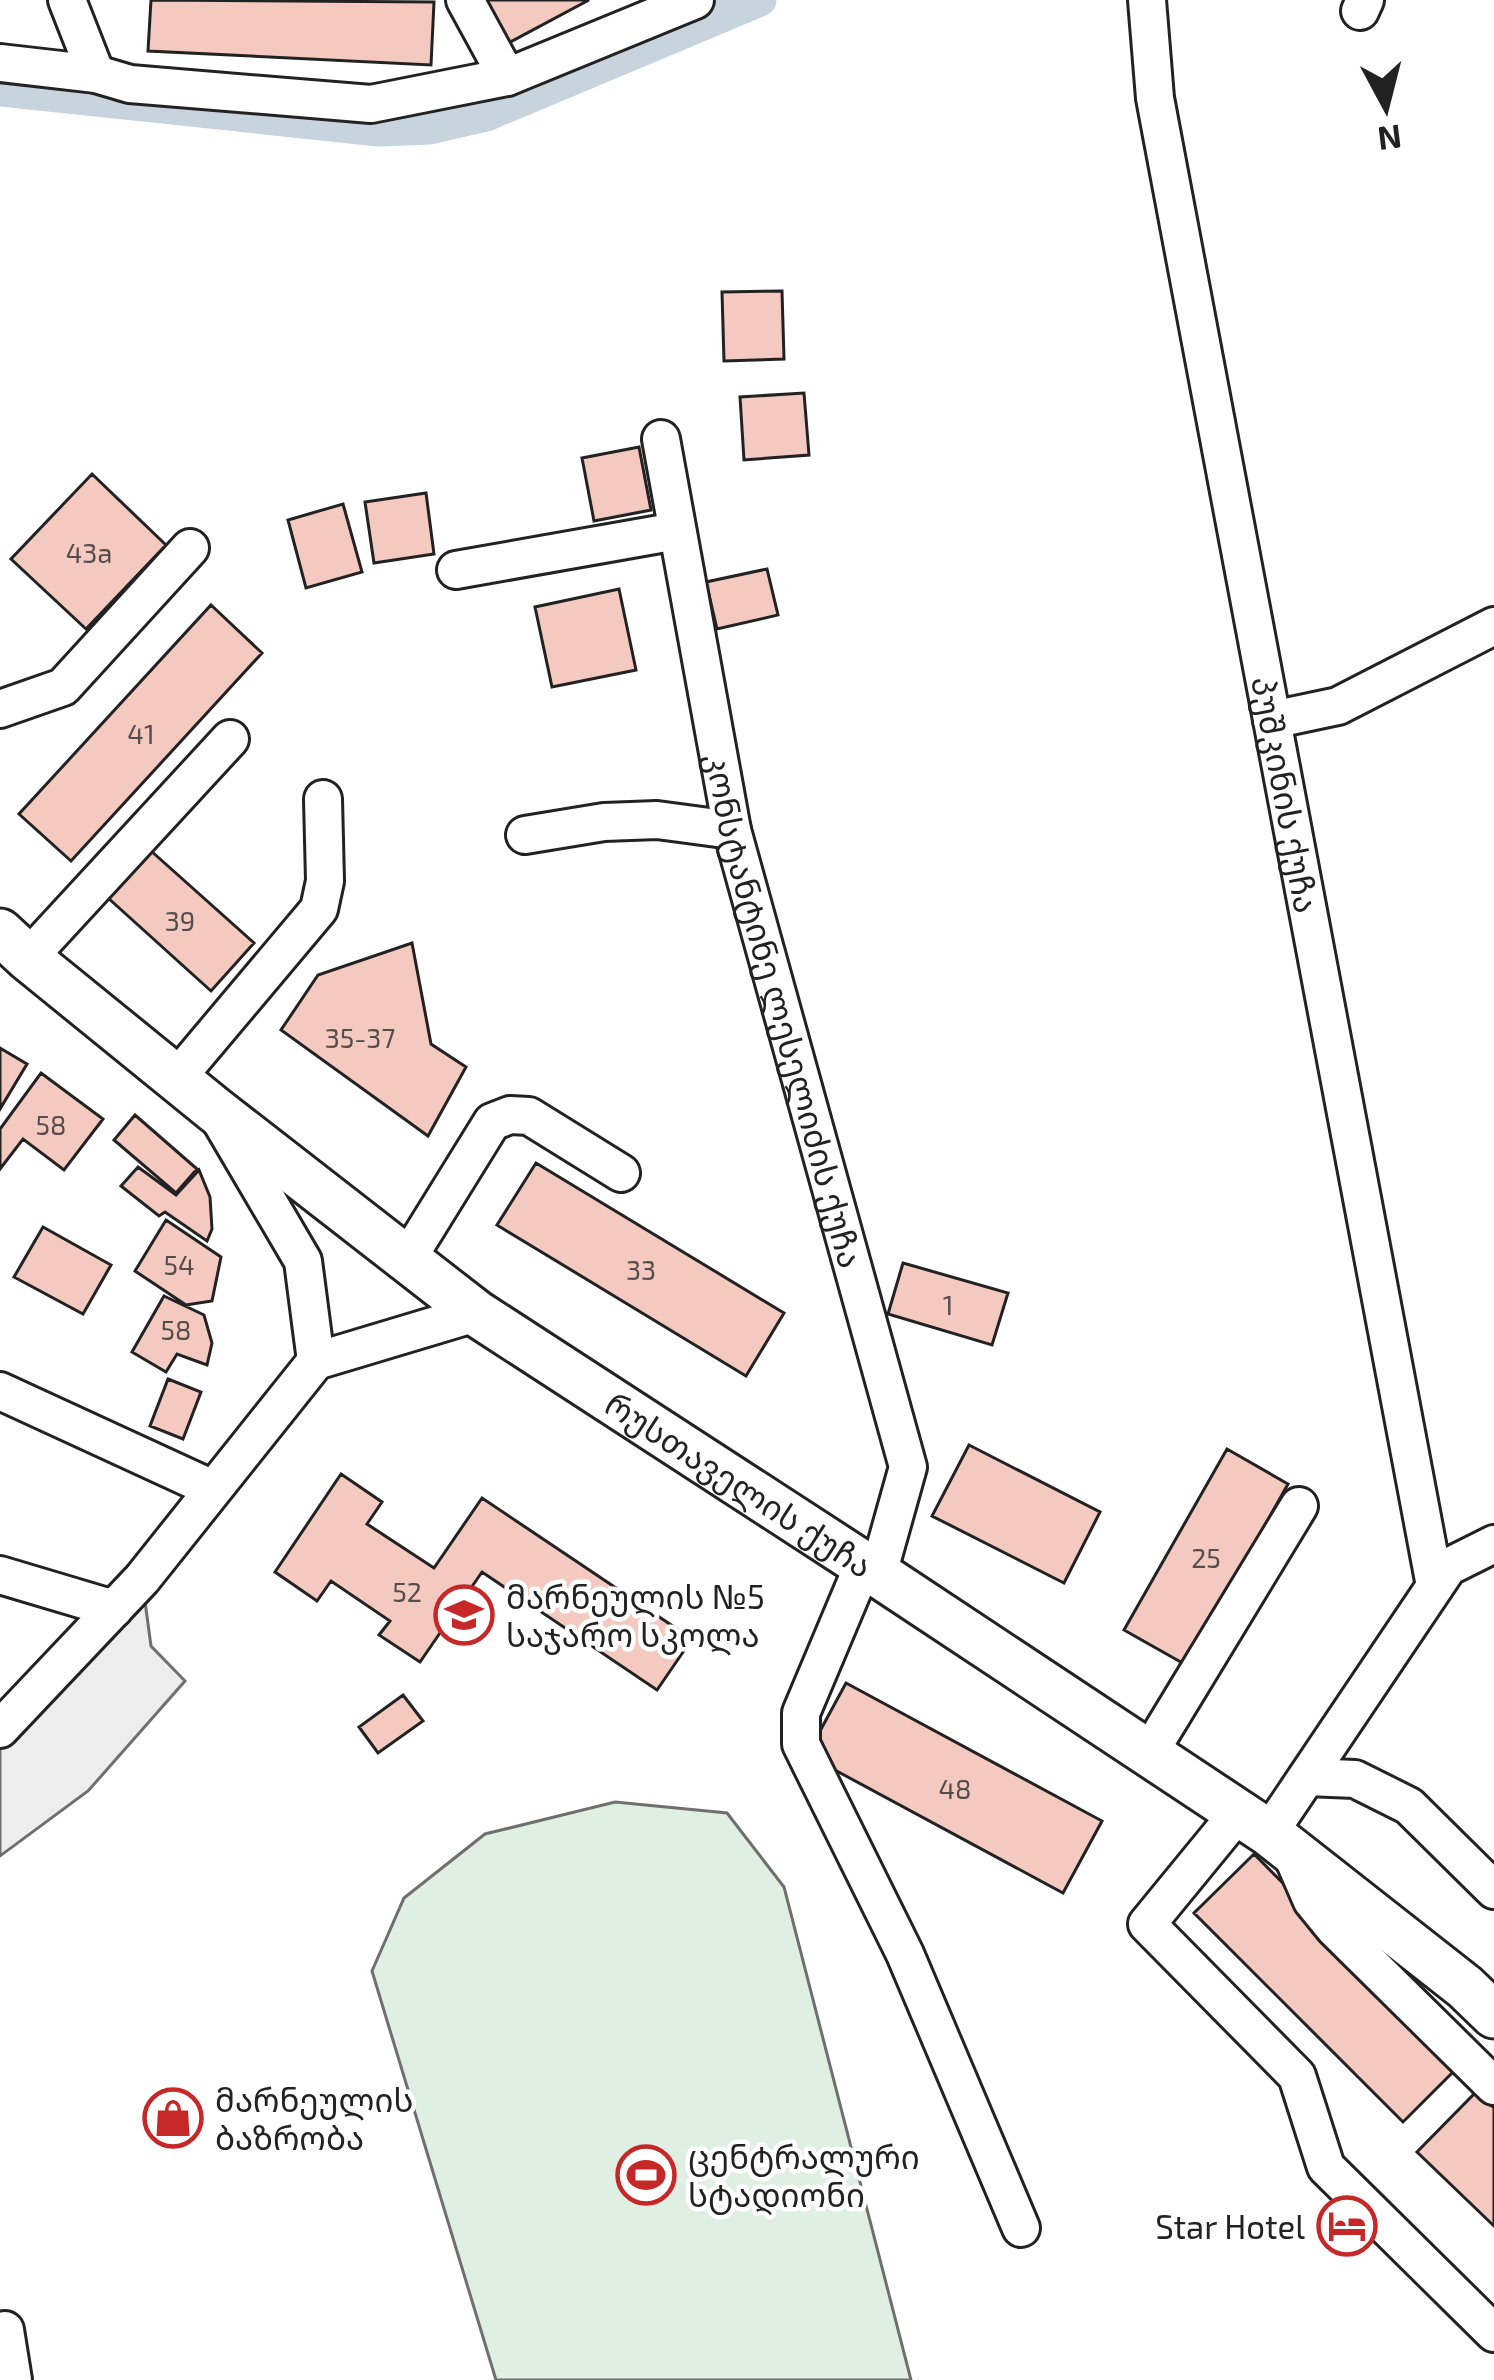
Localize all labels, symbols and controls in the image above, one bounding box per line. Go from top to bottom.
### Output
north arrow [1326,48,1446,168]
text: N [1376,117,1404,160]
house number: 43a [66,536,112,568]
street label: პუშკინის ქუჩა [1244,673,1328,916]
house number: 41 [127,717,155,749]
street label: კონსტანტინე ლესელიძის ქუჩა [697,750,872,1272]
house number: 39 [165,904,195,936]
house number: 35-37 [325,1021,395,1053]
house number: 58 [36,1108,66,1140]
house number: 54 [163,1248,195,1280]
house number: 33 [626,1253,656,1285]
house number: 1 [943,1288,953,1320]
house number: 58 [161,1313,191,1345]
street label: რუსთაველის ქუჩა [599,1383,880,1585]
house number: 25 [1191,1541,1221,1573]
house number: 52 [392,1575,422,1607]
place label: მარნეულის №5 საჯარო სკოლა [506,1576,765,1656]
school or university icon: მარნეულის №5 საჯარო სკოლა [433,1584,495,1646]
house number: 48 [939,1772,972,1804]
place label: მარნეულის ბაზრობა [215,2079,413,2157]
shop icon: მარნეულის ბაზრობა [142,2087,204,2149]
place label: ცენტრალური სტადიონი [688,2136,920,2216]
sports icon: ცენტრალური სტადიონი [615,2144,677,2206]
hotel icon: Star Hotel [1316,2195,1378,2257]
place label: Star Hotel [1155,2206,1305,2246]

